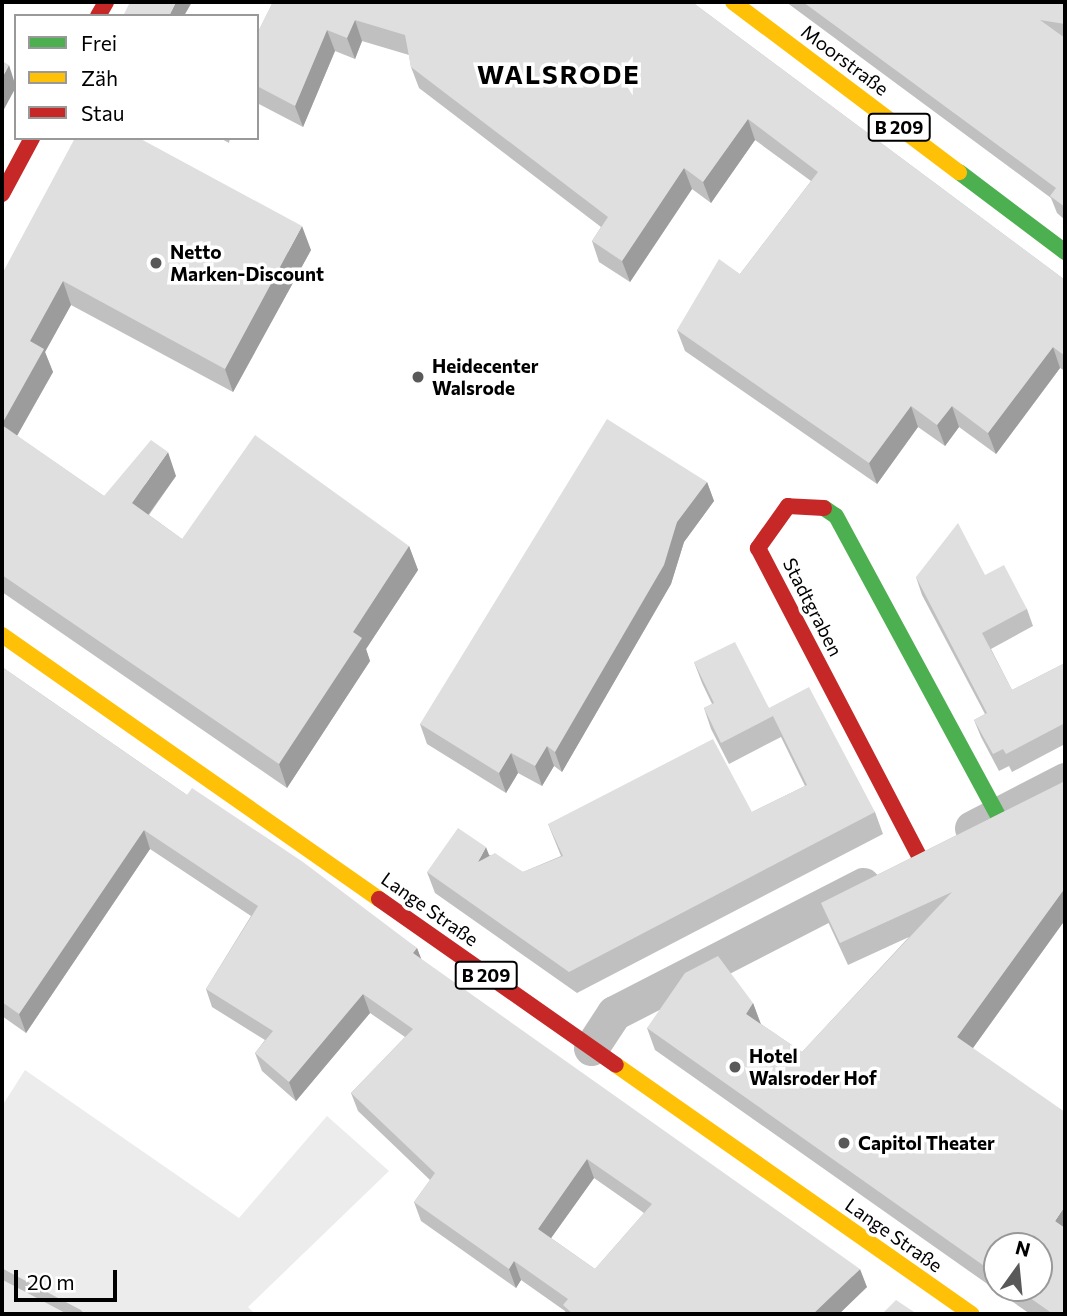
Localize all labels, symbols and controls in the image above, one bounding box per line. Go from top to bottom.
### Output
legend [14,14,259,140]
street label: Moorstraße [797,20,893,100]
text: Frei [81,30,117,55]
district label: WALSRODE [478,58,640,90]
text: Zäh [81,65,118,90]
text: Stau [81,100,124,125]
road number: B 209 [867,112,930,142]
place label: Netto Marken-Discount [170,241,324,285]
marker: Netto Marken-Discount [148,255,164,271]
place label: Heidecenter Walsrode [432,355,539,399]
marker: Heidecenter Walsrode [410,369,426,385]
street label: Stadtgraben [779,554,847,660]
street label: Lange Straße [377,867,483,951]
road number: B 209 [454,960,518,990]
place label: Hotel Walsroder Hof [749,1045,877,1089]
marker: Hotel Walsroder Hof [727,1059,743,1075]
place label: Capitol Theater [858,1132,995,1154]
marker: Capitol Theater [836,1135,852,1151]
street label: Lange Straße [841,1193,947,1277]
north arrow [983,1232,1053,1302]
text: N [1013,1235,1033,1261]
scale bar [18,1256,121,1300]
text: 20 m [27,1269,75,1294]

